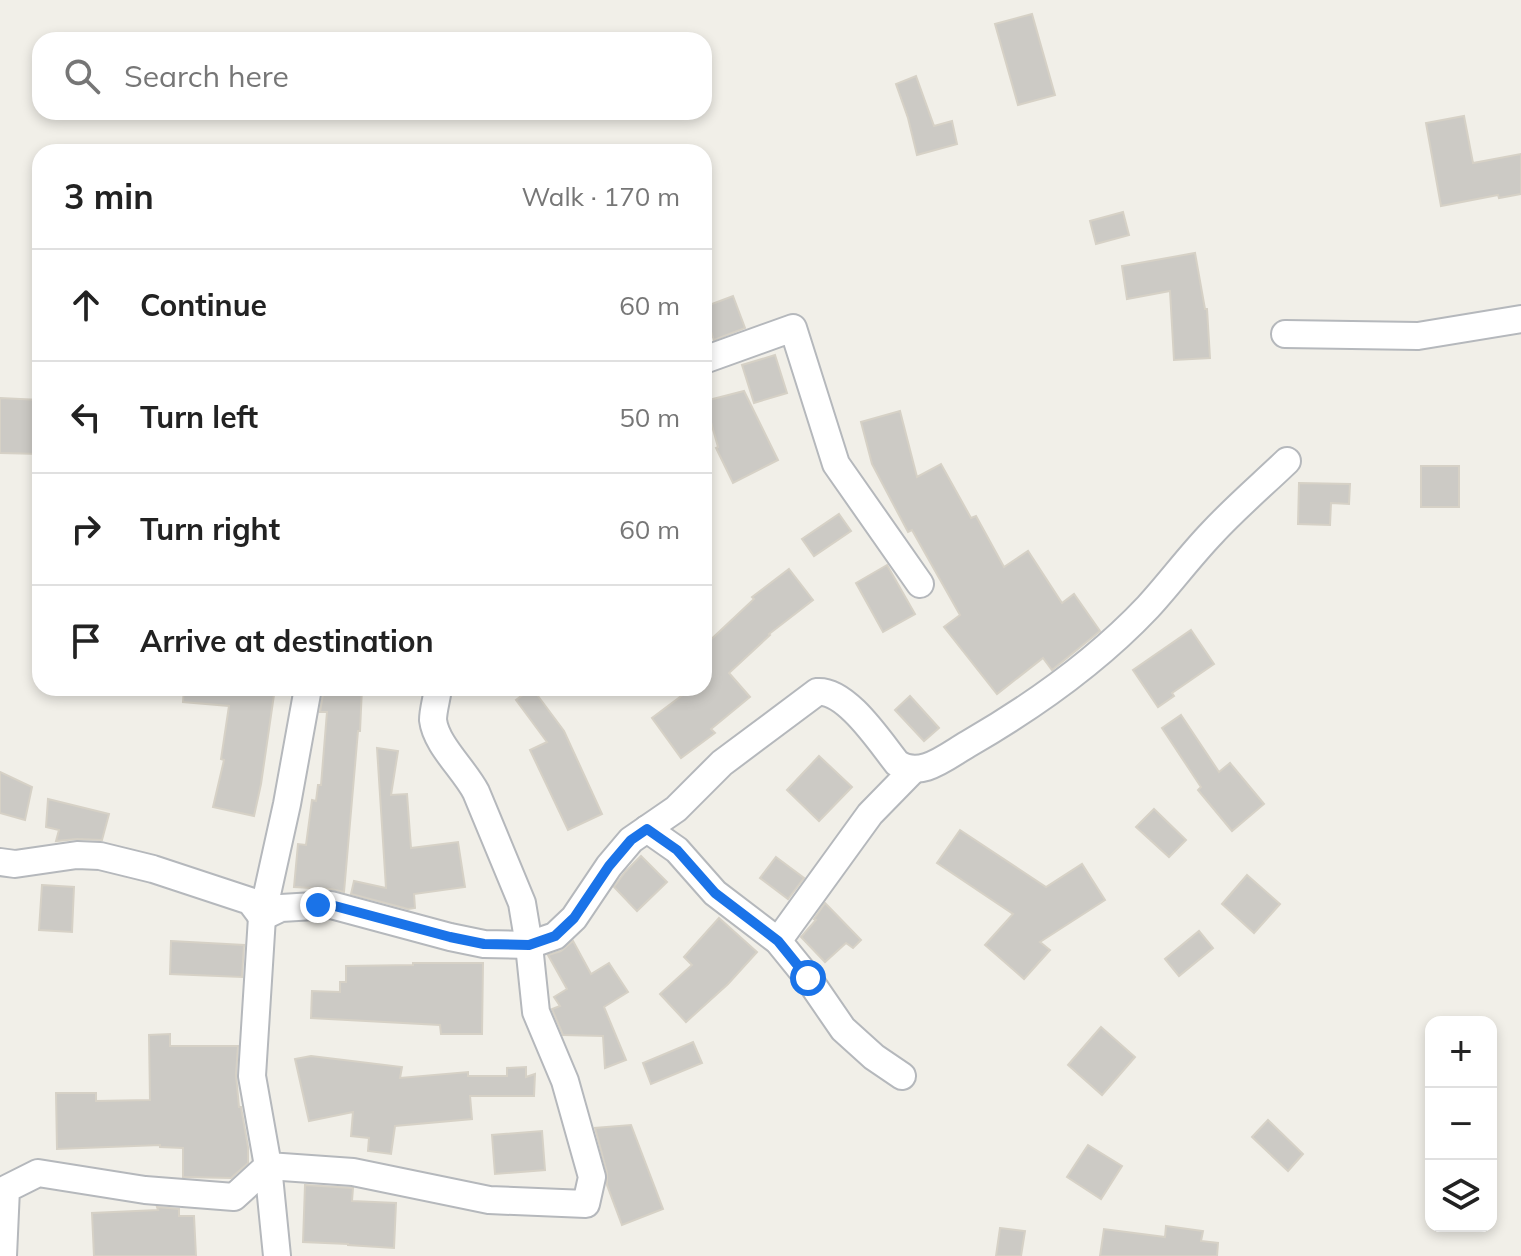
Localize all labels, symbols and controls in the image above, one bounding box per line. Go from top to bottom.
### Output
search box [32,32,712,120]
icon: search [60,54,104,98]
text: Search here [124,57,289,95]
text: 3 min [64,175,154,218]
text: Walk · 170 m [521,180,680,213]
icon: ahead [64,283,108,327]
text: Continue [140,286,267,324]
text: 60 m [619,289,680,322]
icon: left [64,395,108,439]
text: Turn left [140,398,258,436]
text: 50 m [619,401,680,434]
icon: right [64,507,108,551]
text: Turn right [140,510,280,548]
text: 60 m [619,513,680,546]
icon: arrive [64,619,108,663]
text: Arrive at destination [140,622,434,660]
route end [300,887,336,923]
route start [790,960,826,996]
map controls [1425,1016,1497,1232]
button: + [1425,1016,1497,1088]
button: − [1425,1088,1497,1160]
button: layers [1425,1160,1497,1232]

